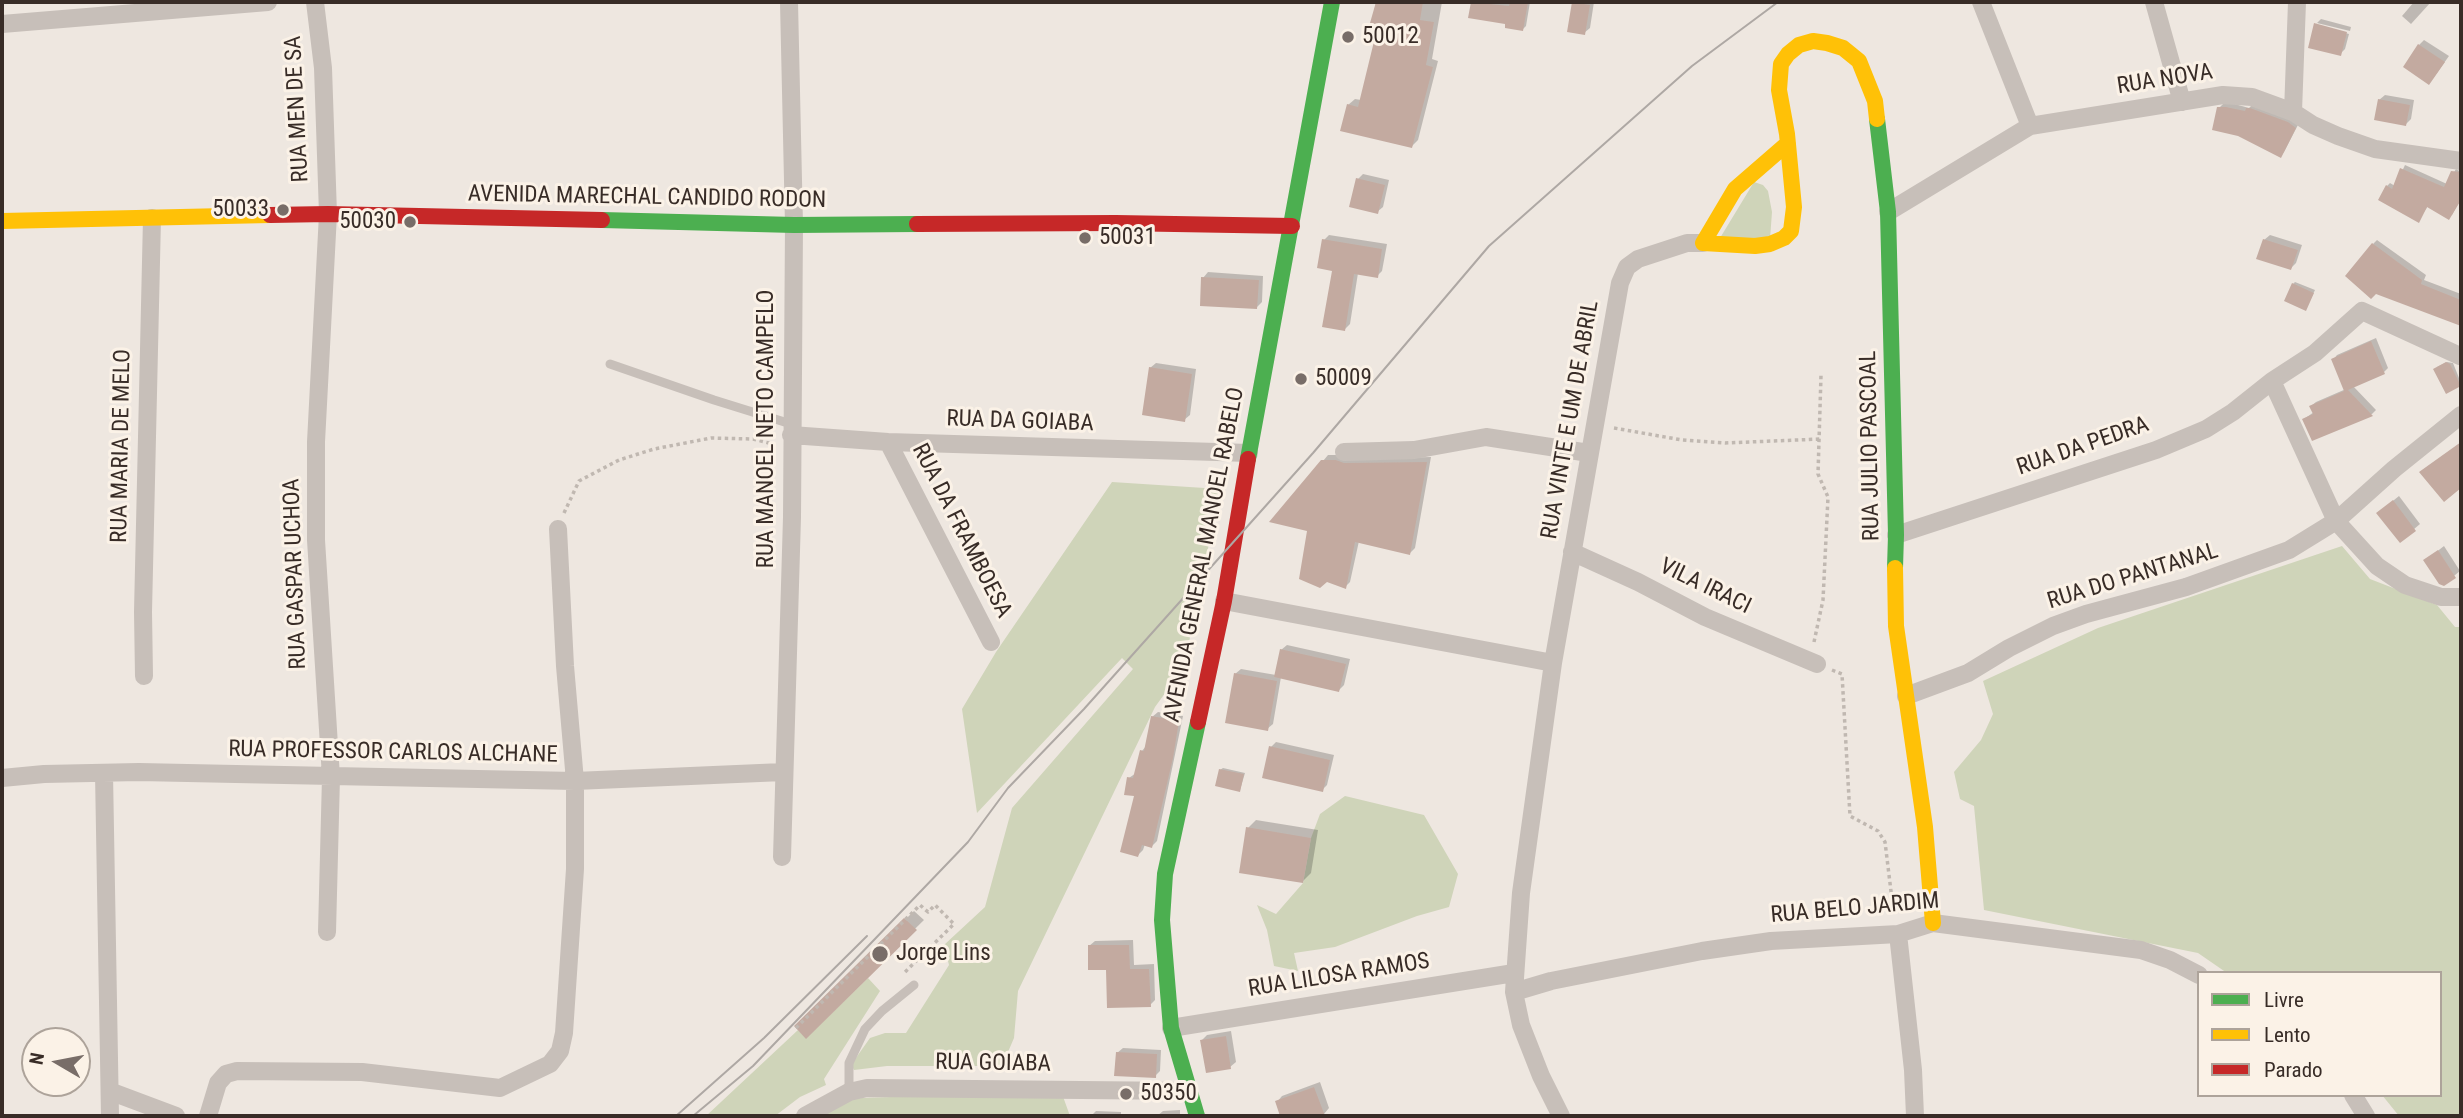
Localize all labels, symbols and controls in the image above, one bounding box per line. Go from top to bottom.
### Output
place label: 50012 [1362,23,1419,51]
marker: 50012 [1340,29,1356,45]
street label: RUA MEN DE SA [280,35,316,183]
street label: RUA NOVA [2115,59,2215,101]
street label: AVENIDA MARECHAL CANDIDO RODON [468,181,826,215]
place label: 50033 [212,196,269,224]
marker: 50033 [275,202,291,218]
place label: 50030 [339,208,396,236]
marker: 50030 [402,214,418,230]
place label: 50031 [1099,224,1156,252]
marker: 50031 [1077,230,1093,246]
street label: RUA MANOEL NETO CAMPELO [753,290,781,568]
street label: RUA VINTE E UM DE ABRIL [1536,299,1606,541]
street label: RUA MARIA DE MELO [107,349,137,543]
street label: RUA JULIO PASCOAL [1856,351,1886,541]
place label: 50009 [1315,365,1372,393]
marker: 50009 [1293,371,1309,387]
street label: AVENIDA GENERAL MANOEL RABELO [1159,385,1251,725]
street label: RUA DA GOIABA [946,406,1094,438]
street label: RUA DA PEDRA [2013,412,2153,482]
street label: RUA DA FRAMBOESA [905,439,1017,623]
street label: RUA GASPAR UCHOA [279,478,313,670]
street label: RUA DO PANTANAL [2044,538,2222,616]
street label: VILA IRACI [1655,553,1755,621]
street label: RUA PROFESSOR CARLOS ALCHANE [228,736,558,770]
street label: RUA BELO JARDIM [1769,888,1941,930]
place label: Jorge Lins [896,940,991,968]
marker: Jorge Lins [870,944,890,964]
street label: RUA LILOSA RAMOS [1246,948,1432,1004]
legend [2197,971,2442,1097]
text: Livre [2264,988,2304,1012]
text: Lento [2264,1023,2311,1047]
north arrow [21,1027,91,1097]
street label: RUA GOIABA [935,1049,1051,1079]
text: N [24,1051,49,1066]
text: Parado [2264,1058,2323,1082]
place label: 50350 [1140,1080,1197,1108]
marker: 50350 [1118,1086,1134,1102]

